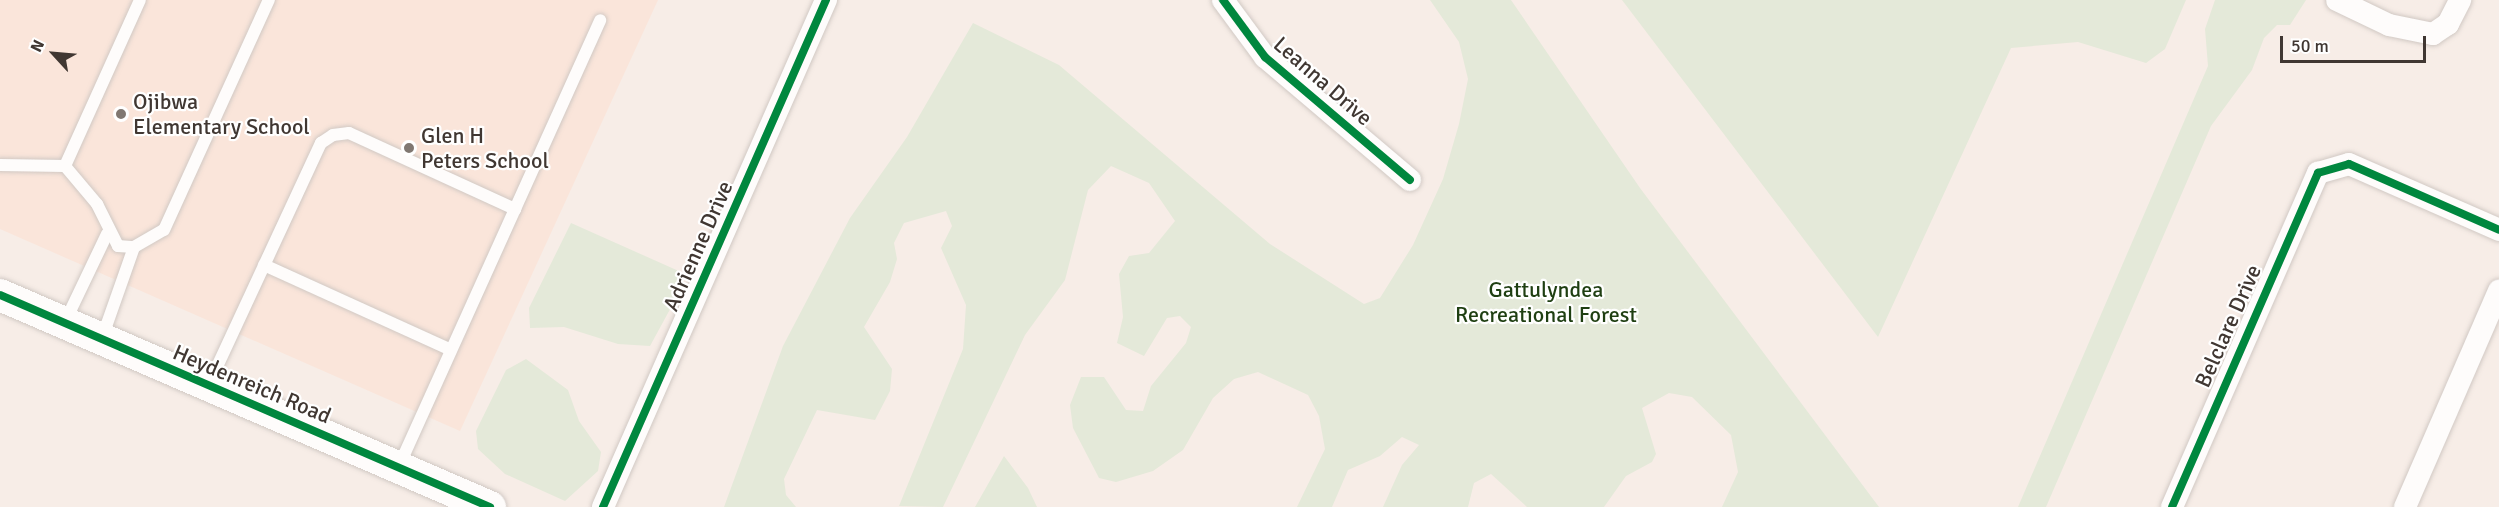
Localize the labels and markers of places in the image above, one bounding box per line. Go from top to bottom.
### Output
place label: Ojibwa Elementary School [133,88,310,140]
marker: Ojibwa Elementary School [114,107,128,121]
place label: Glen H Peters School [421,122,549,174]
marker: Glen H Peters School [402,141,416,155]

